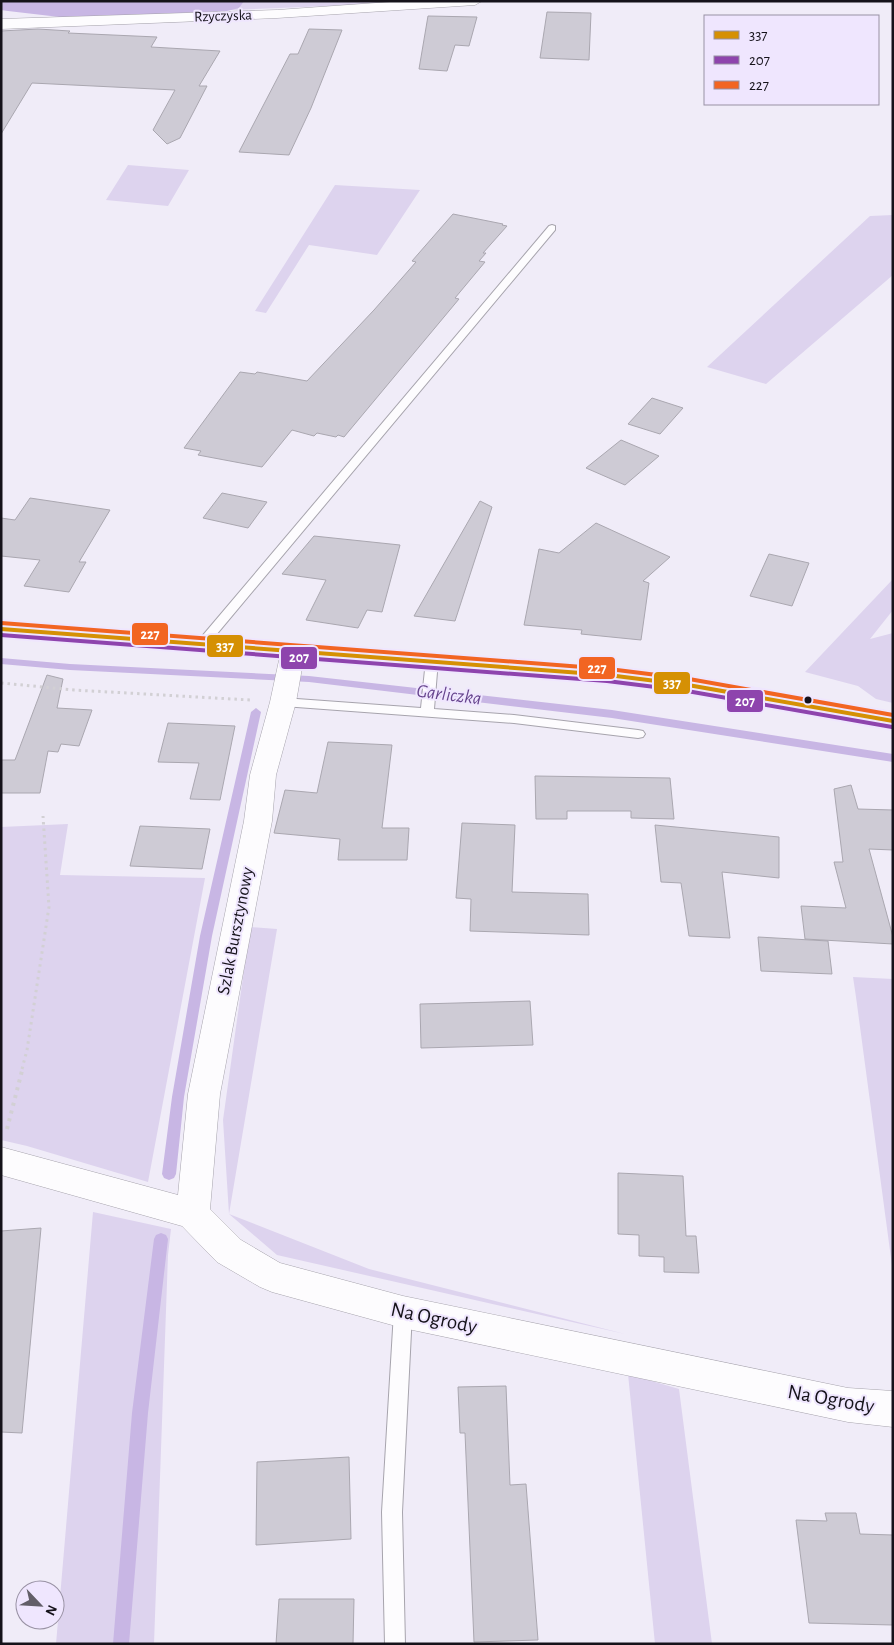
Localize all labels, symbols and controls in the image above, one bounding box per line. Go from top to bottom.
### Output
street label: Rzyczyska [194,7,252,25]
legend [704,15,879,105]
text: 337 [749,28,768,43]
text: 207 [749,53,770,68]
text: 227 [749,78,769,93]
line badge: 227 [131,622,169,646]
text: 227 [140,628,160,642]
line badge: 337 [206,634,244,658]
text: 337 [216,640,234,654]
line badge: 207 [280,646,318,670]
text: 207 [289,651,309,665]
line badge: 227 [578,656,616,680]
text: 227 [587,662,607,676]
line badge: 337 [653,671,691,695]
text: 337 [663,677,681,691]
water label: Garliczka [416,682,482,708]
line badge: 207 [726,689,764,713]
text: 207 [735,695,755,709]
unlabelled marker [803,695,813,705]
street label: Szlak Bursztynowy [215,865,257,996]
street label: Na Ogrody [389,1299,479,1337]
street label: Na Ogrody [786,1381,876,1417]
north arrow [15,1580,65,1630]
text: N [42,1603,59,1617]

